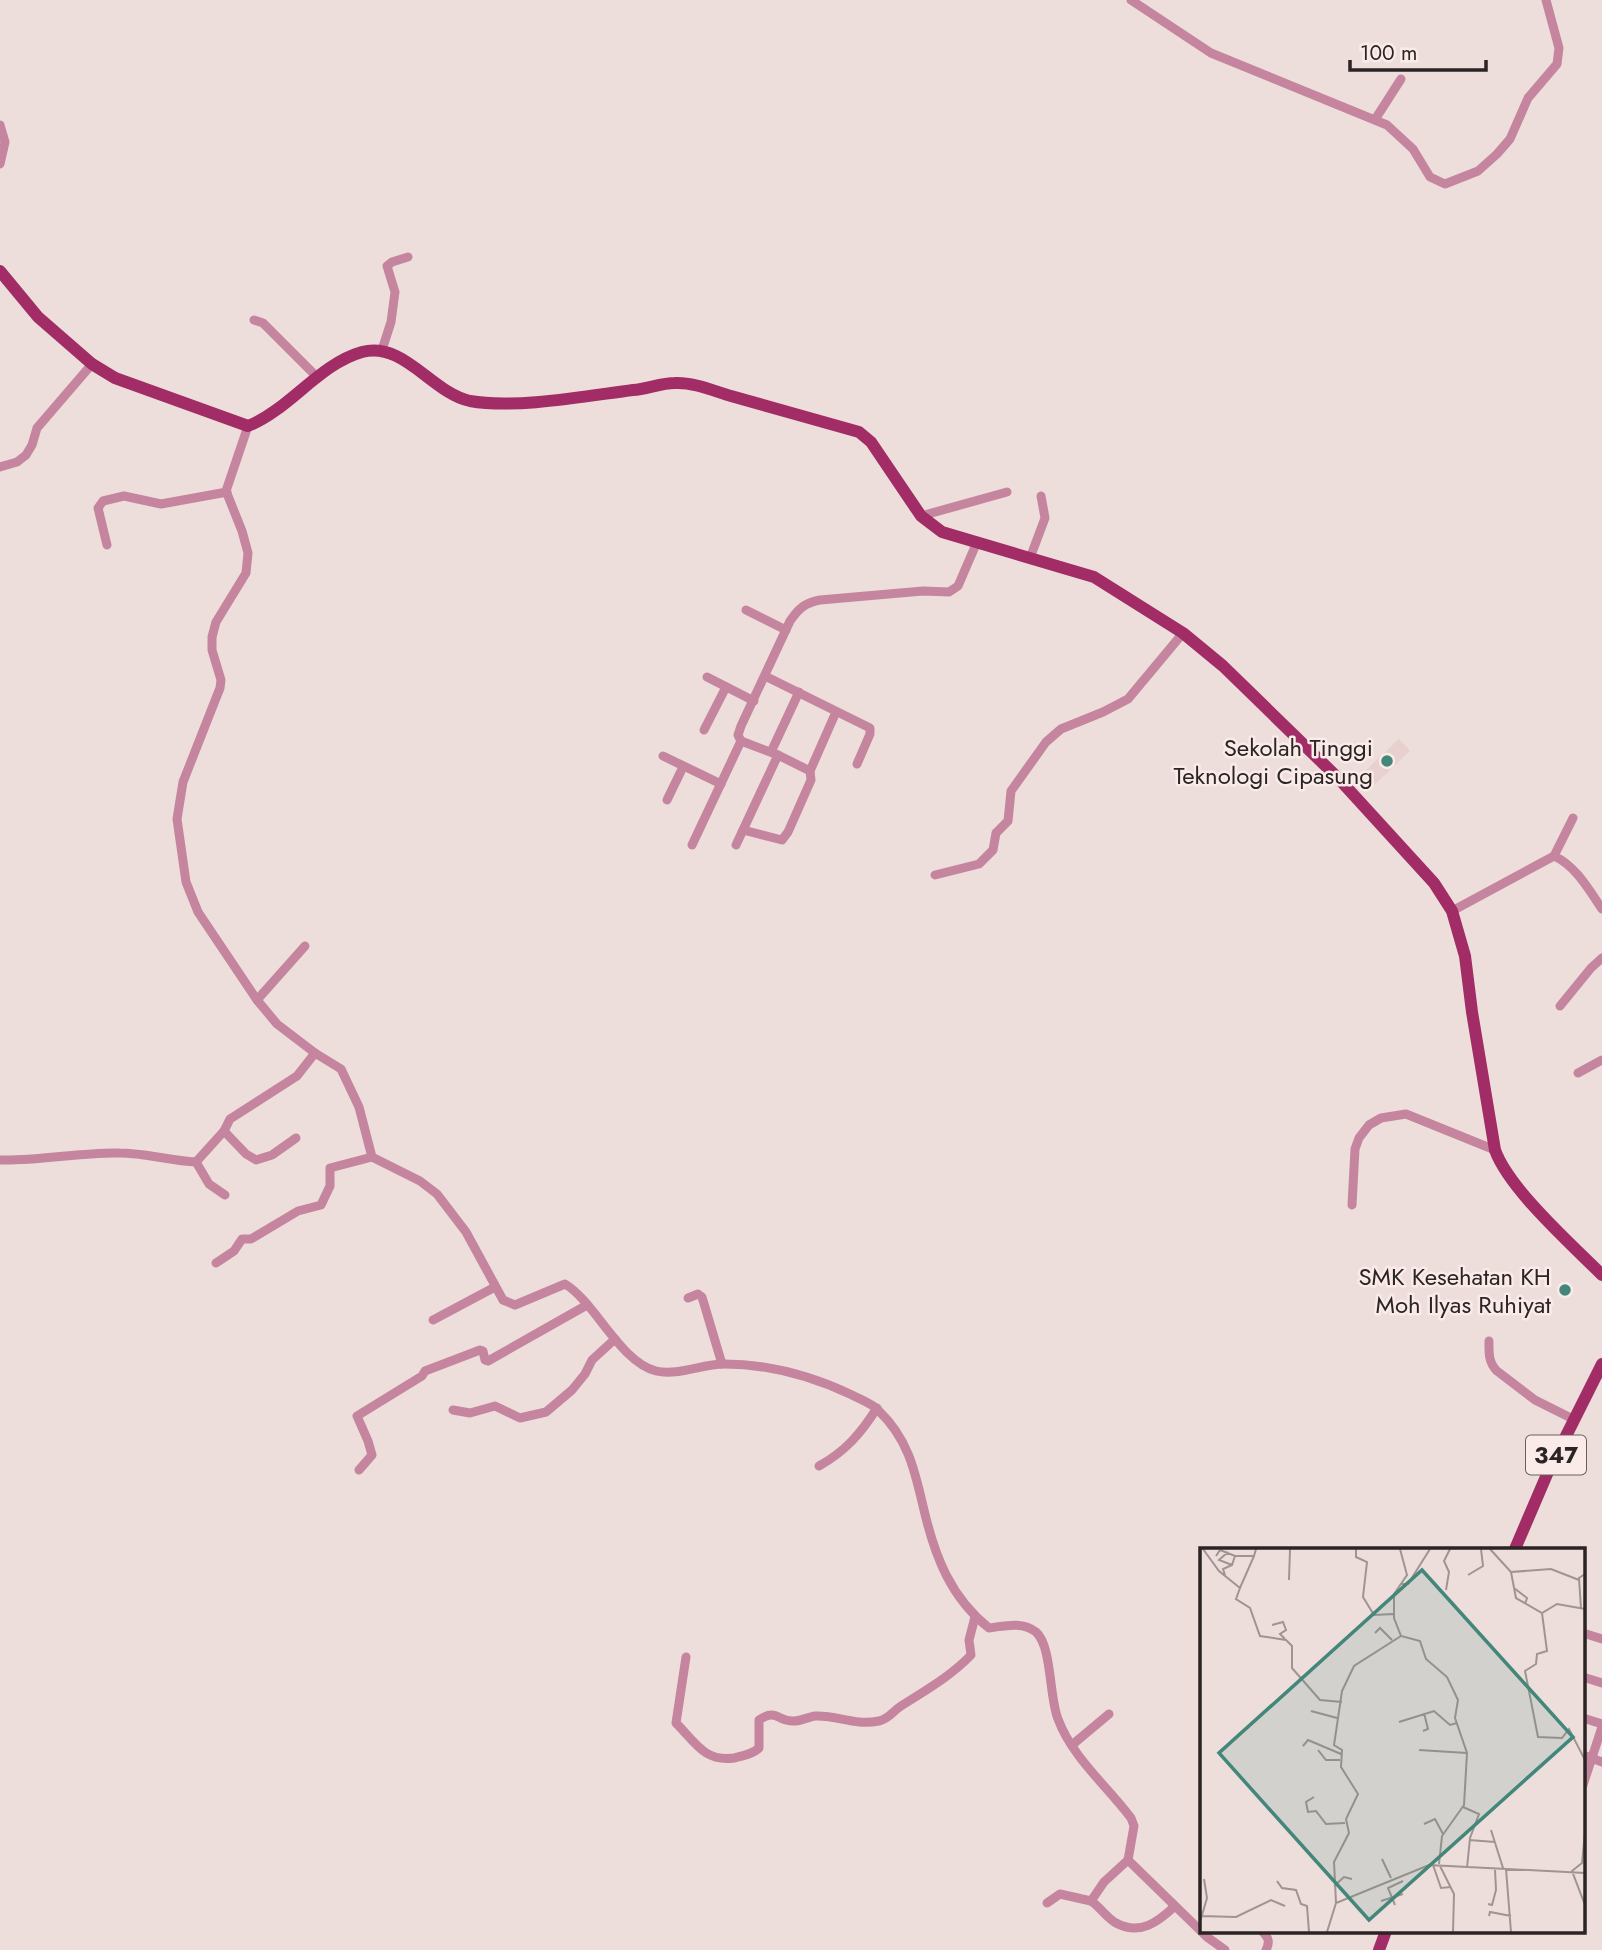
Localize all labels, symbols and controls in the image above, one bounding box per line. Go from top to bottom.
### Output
scale bar [1350,28,1486,72]
text: 100 m [1360,38,1417,68]
place label: Sekolah Tinggi Teknologi Cipasung [1173,730,1373,793]
marker: Sekolah Tinggi Teknologi Cipasung [1379,753,1395,769]
place label: SMK Kesehatan KH Moh Ilyas Ruhiyat [1358,1259,1551,1322]
marker: SMK Kesehatan KH Moh Ilyas Ruhiyat [1557,1282,1573,1298]
road number: 347 [1526,1436,1586,1474]
inset map [1200,1548,1584,1932]

